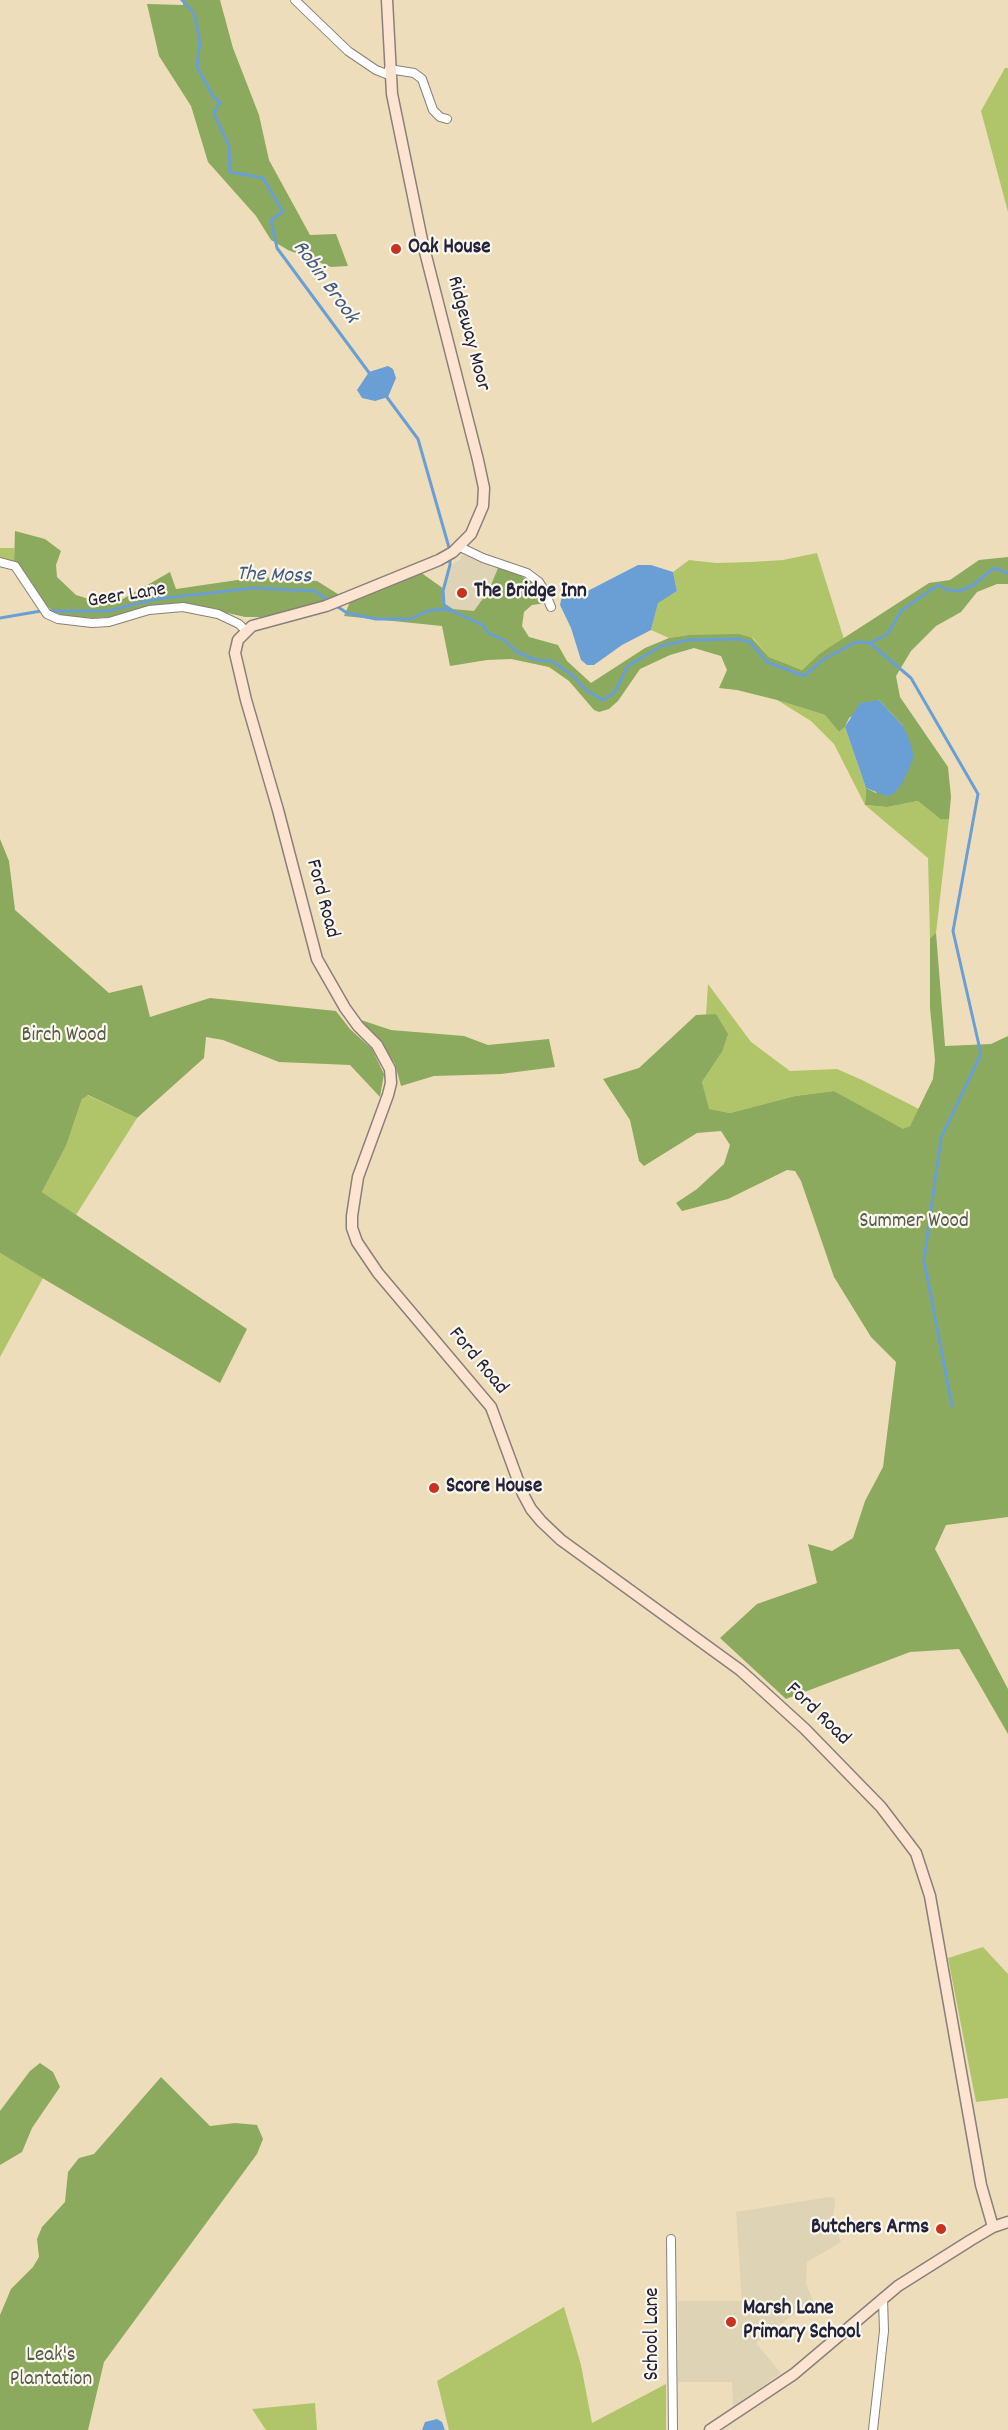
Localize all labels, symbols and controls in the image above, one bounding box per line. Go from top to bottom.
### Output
water label: Robin Brook [285,236,363,330]
place label: Oak House [408,236,491,262]
marker: Oak House [389,242,403,256]
street label: Ridgeway Moor [440,274,494,394]
water label: The Moss [236,563,312,591]
street label: Geer Lane [86,578,168,616]
place label: The Bridge Inn [474,580,587,606]
marker: The Bridge Inn [455,586,469,600]
street label: Ford Road [298,857,344,941]
park label: Birch Wood [21,1024,107,1050]
park label: Summer Wood [859,1210,969,1236]
street label: Ford Road [441,1323,513,1401]
place label: Score House [446,1475,542,1501]
marker: Score House [427,1481,441,1495]
street label: Ford Road [779,1678,855,1752]
place label: Butchers Arms [811,2216,929,2242]
marker: Butchers Arms [934,2222,948,2236]
street label: School Lane [641,2287,667,2381]
place label: Marsh Lane Primary School [743,2297,861,2347]
marker: Marsh Lane Primary School [724,2315,738,2329]
park label: Leak's Plantation [10,2344,92,2394]

